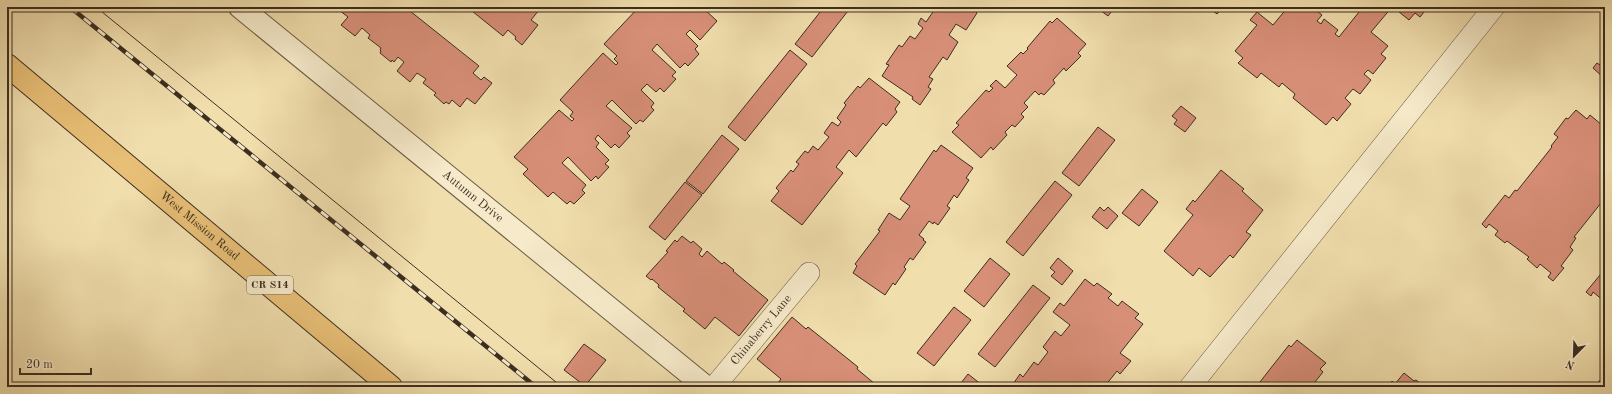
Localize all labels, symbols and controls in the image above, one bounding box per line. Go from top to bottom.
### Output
street label: Autumn Drive [440,168,506,225]
street label: West Mission Road [157,190,241,263]
road number: CR S14 [247,276,293,294]
street label: Chinaberry Lane [729,292,794,368]
north arrow [1554,336,1594,376]
scale bar [20,350,91,376]
text: N [1564,357,1577,371]
text: 20 m [26,359,53,371]

